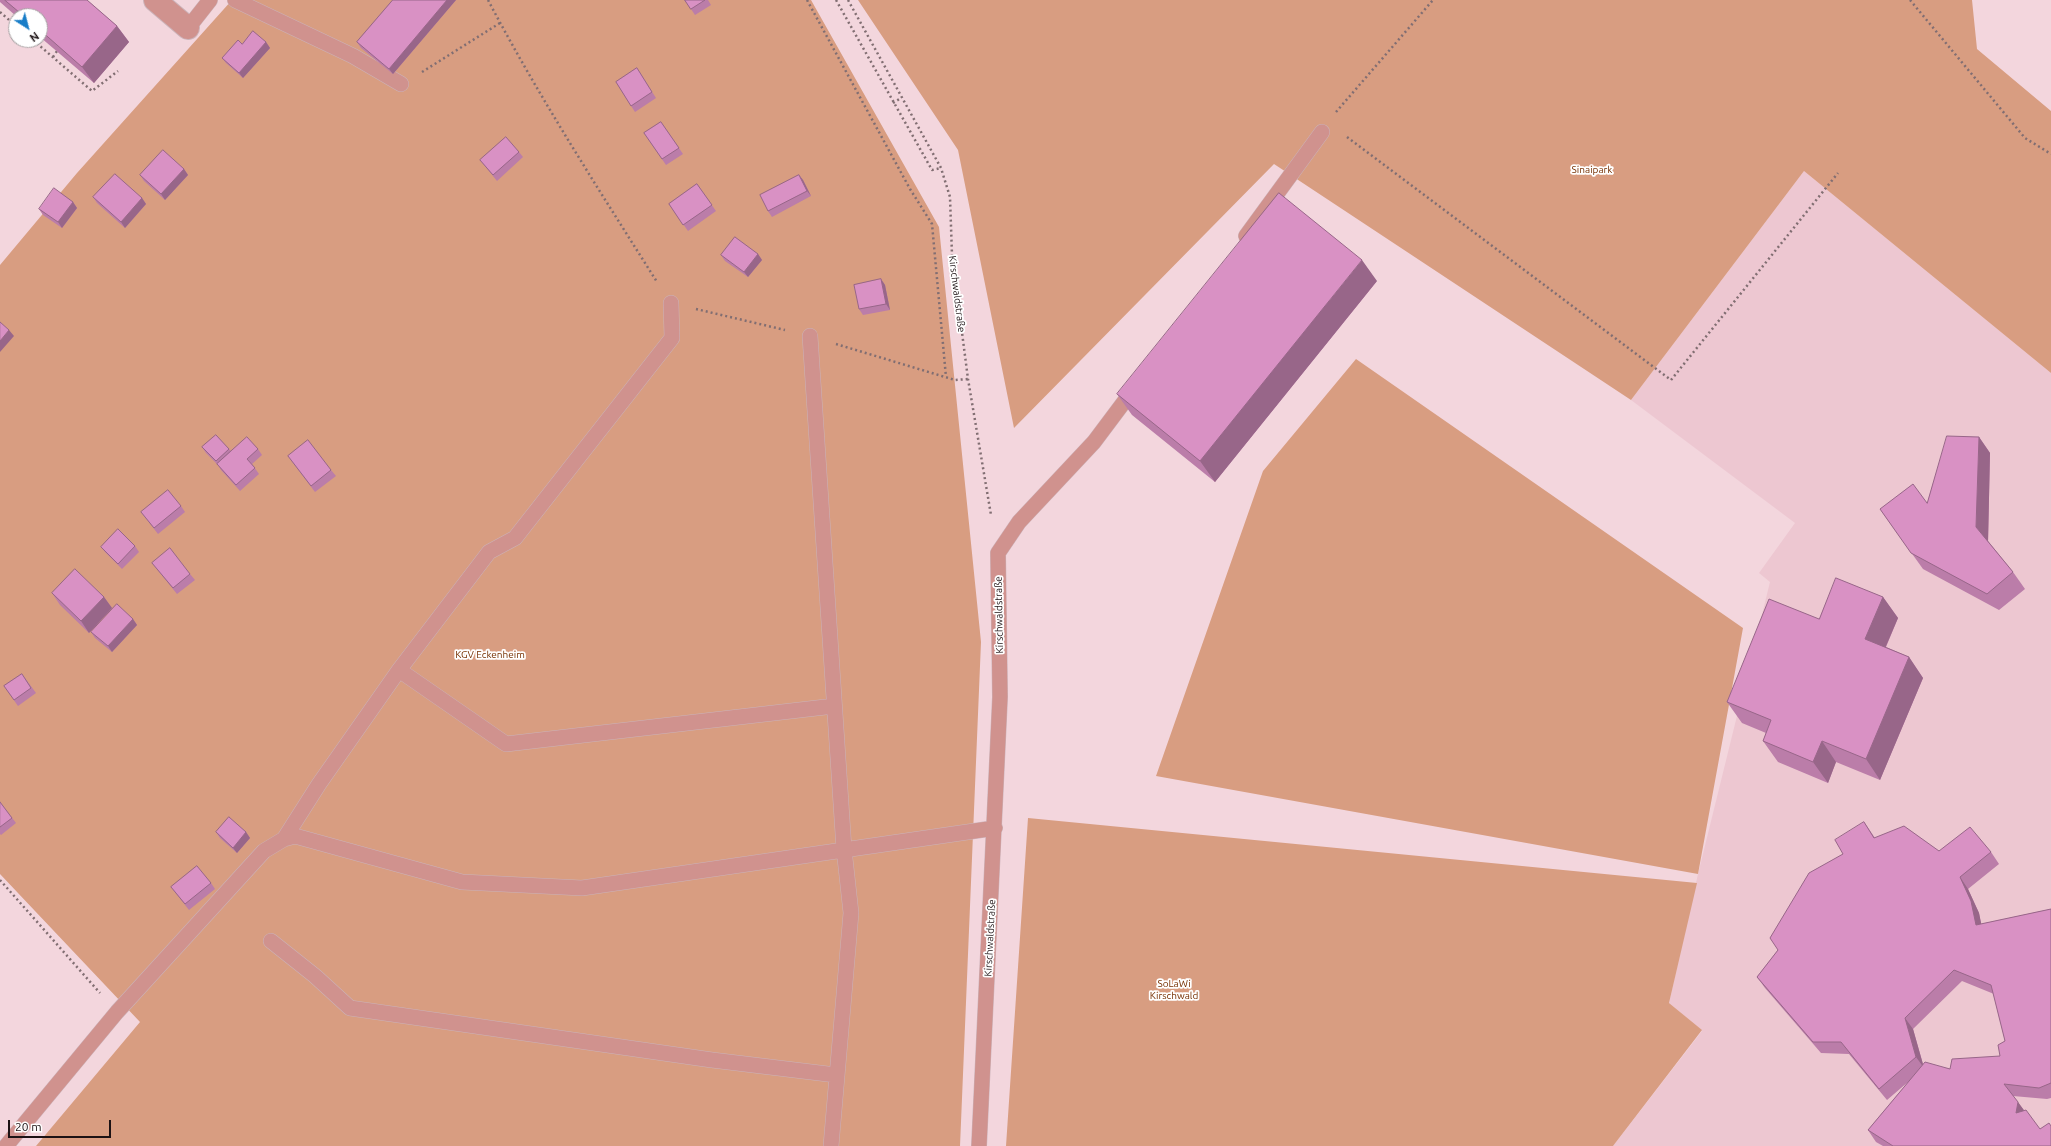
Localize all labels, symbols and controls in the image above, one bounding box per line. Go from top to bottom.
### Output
north arrow [8,8,48,48]
text: N [28,30,41,44]
park label: Sinaipark [1572,164,1612,176]
street label: Kirschwaldstraße [946,255,968,333]
street label: Kirschwaldstraße [992,576,1006,654]
park label: KGV Eckenheim [455,649,525,661]
street label: Kirschwaldstraße [982,899,998,977]
park label: SoLaWi Kirschwald [1150,978,1198,1002]
scale bar [10,1112,113,1138]
text: 20 m [15,1120,42,1133]

